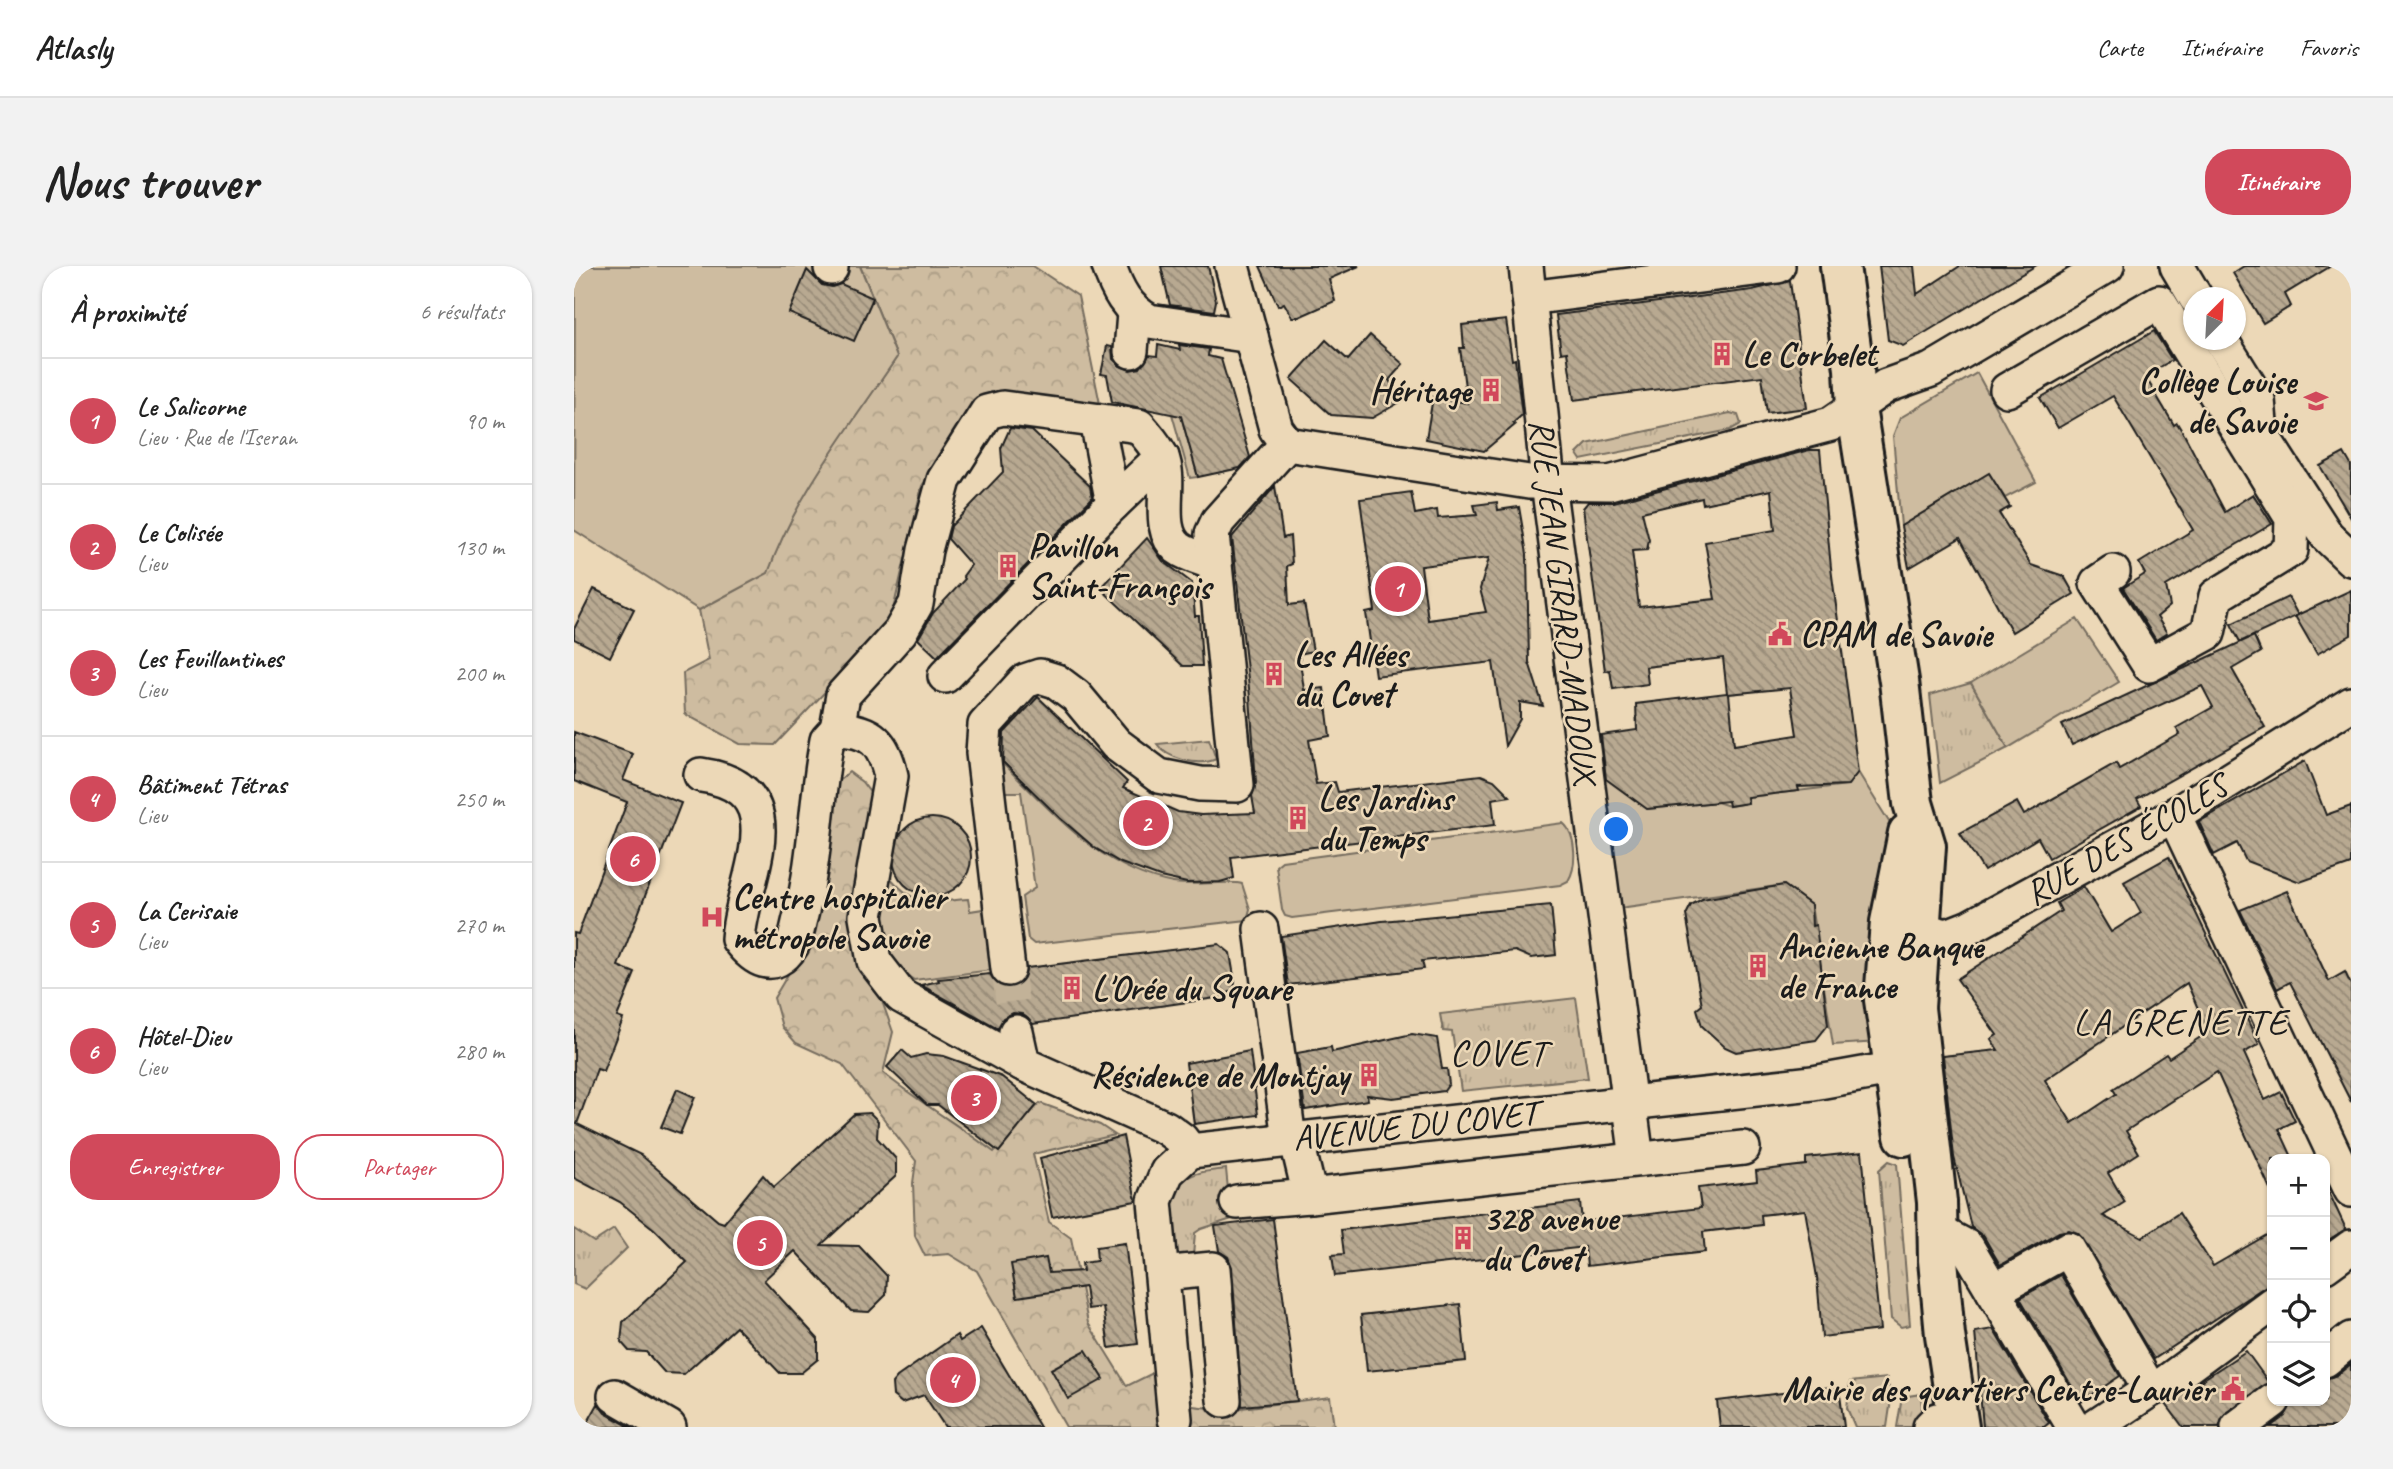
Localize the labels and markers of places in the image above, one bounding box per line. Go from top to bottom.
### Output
place label: Le Corbelet [1742,332,1880,377]
building icon: Le Corbelet [1708,340,1736,368]
place label: Collège Louise de Savoie [2139,359,2298,444]
place label: Héritage [1370,368,1473,413]
building icon: Héritage [1477,376,1505,404]
school or university icon: Collège Louise de Savoie [2302,387,2330,415]
place label: Pavillon Saint-François [1028,524,1215,609]
building icon: Pavillon Saint-François [994,552,1022,580]
pin: 1 [1375,563,1421,615]
place label: CPAM de Savoie [1800,612,1994,657]
public building icon: CPAM de Savoie [1766,620,1794,648]
place label: Les Allées du Covet [1294,632,1411,717]
building icon: Les Allées du Covet [1260,660,1288,688]
place label: Les Jardins du Temps [1318,776,1456,861]
pin: 2 [1123,797,1169,849]
building icon: Les Jardins du Temps [1284,804,1312,832]
pin: 6 [610,833,656,885]
place label: Centre hospitalier métropole Savoie [732,875,949,960]
hospital icon: Centre hospitalier métropole Savoie [698,903,726,931]
place label: Ancienne Banque de France [1778,924,1985,1009]
building icon: Ancienne Banque de France [1744,952,1772,980]
place label: L'Orée du Square [1092,966,1294,1011]
building icon: L'Orée du Square [1058,974,1086,1002]
place label: Résidence de Montjay [1091,1053,1353,1098]
building icon: Résidence de Montjay [1355,1061,1383,1089]
pin: 3 [951,1072,997,1124]
place label: 328 avenue du Covet [1483,1196,1621,1281]
pin: 5 [737,1217,783,1269]
building icon: 328 avenue du Covet [1449,1224,1477,1252]
pin: 4 [930,1354,976,1406]
place label: Mairie des quartiers Centre-Laurier [1782,1367,2216,1412]
public building icon: Mairie des quartiers Centre-Laurier [2219,1375,2247,1403]

